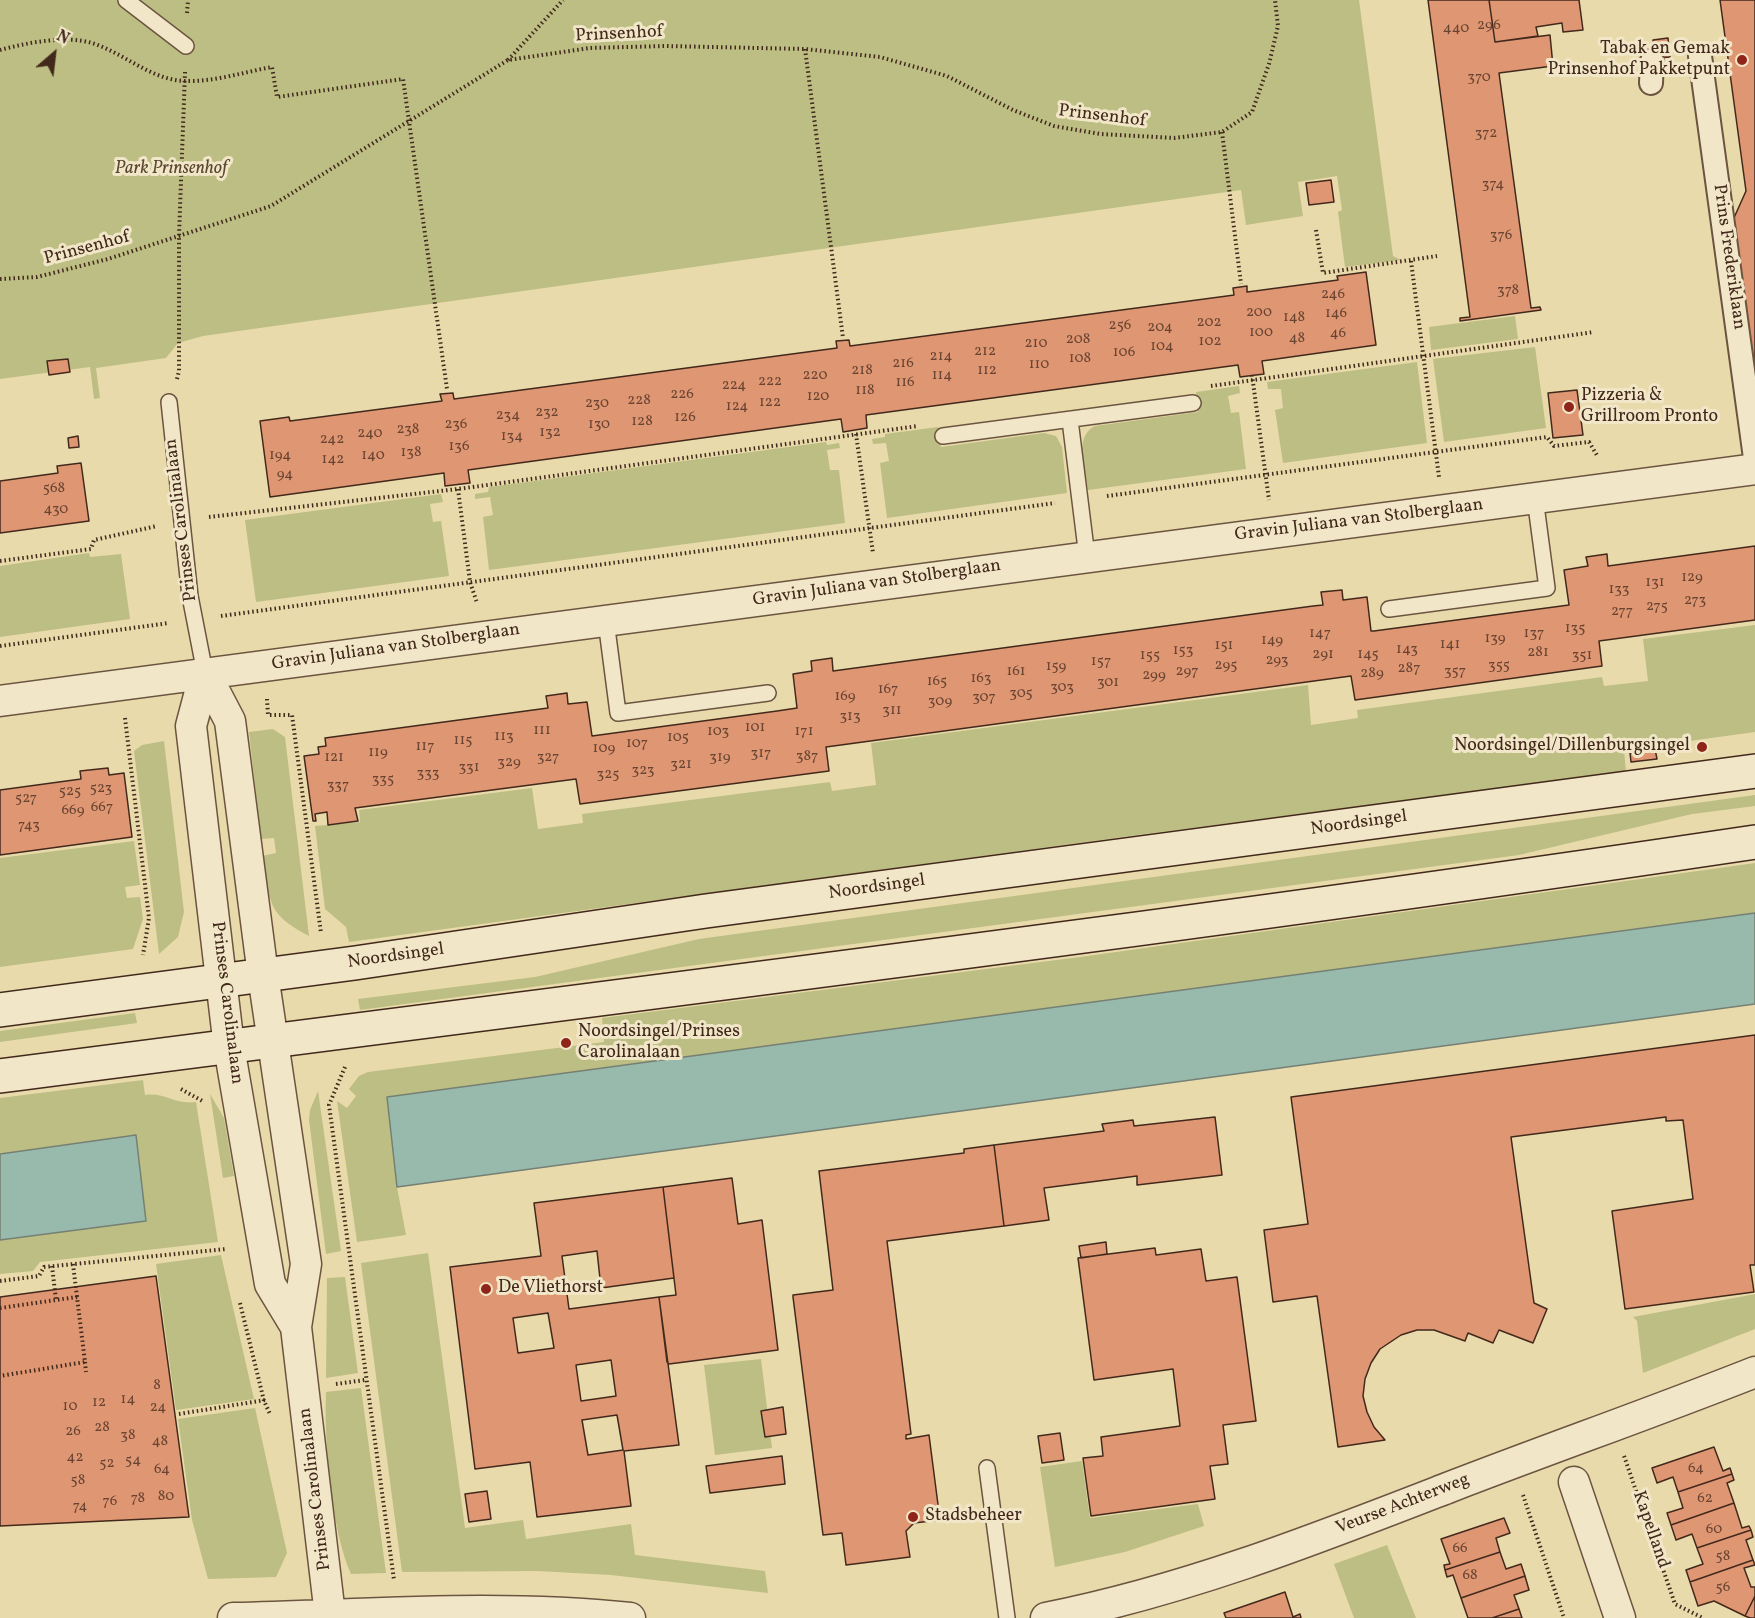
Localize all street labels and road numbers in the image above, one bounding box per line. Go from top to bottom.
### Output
street label: Prinsenhof [575,22,663,48]
street label: Prinsenhof [1057,101,1147,133]
street label: Prins Frederiklaan [1707,183,1749,331]
street label: Prinsenhof [42,227,132,271]
street label: Prinses Carolinalaan [161,437,203,603]
street label: Gravin Juliana van Stolberglaan [1233,495,1485,547]
street label: Gravin Juliana van Stolberglaan [752,556,1002,612]
street label: Gravin Juliana van Stolberglaan [271,620,521,676]
street label: Noordsingel [1309,807,1409,841]
street label: Noordsingel [827,871,927,905]
street label: Prinses Carolinalaan [205,920,247,1086]
street label: Noordsingel [346,940,446,974]
street label: Prinses Carolinalaan [295,1406,337,1572]
street label: Veurse Achterweg [1333,1470,1473,1540]
street label: Kapelland [1627,1488,1673,1572]

